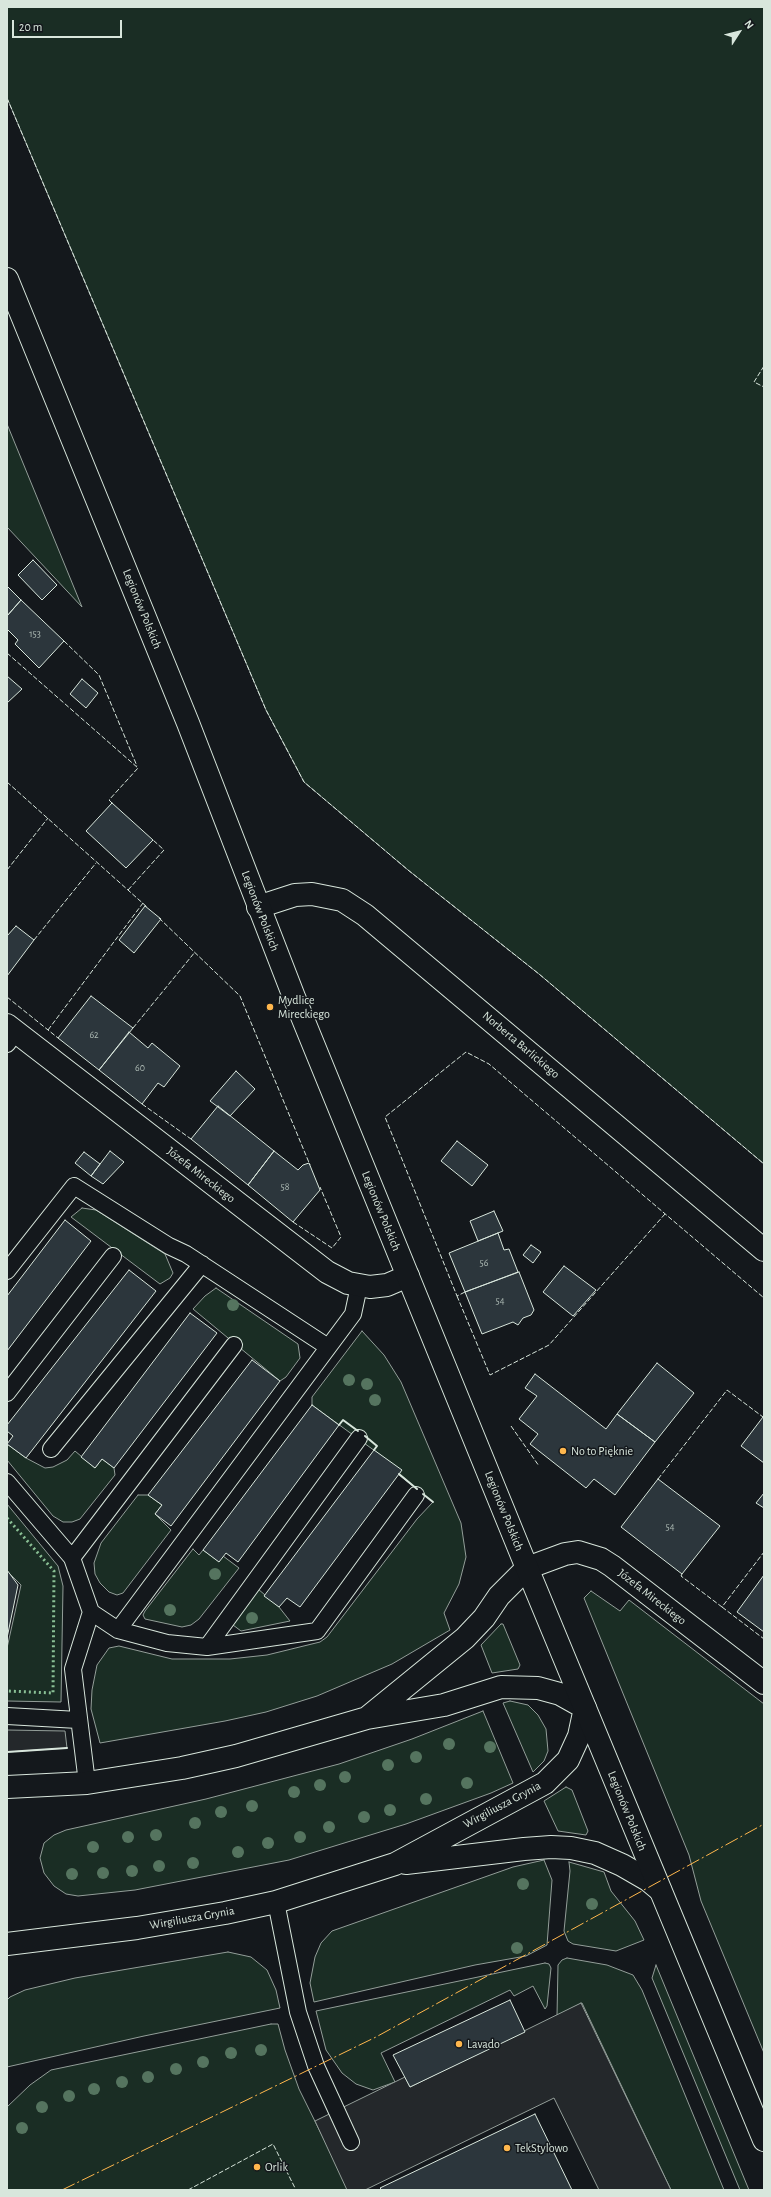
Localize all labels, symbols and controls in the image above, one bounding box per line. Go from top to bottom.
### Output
scale bar [14,12,124,38]
north arrow [719,12,759,52]
text: N [742,18,756,31]
text: 20 m [19,21,42,33]
street label: Legionów Polskich [119,567,165,651]
house number: 153 [29,628,41,640]
street label: Legionów Polskich [238,869,282,953]
place label: Mydlice Mireckiego [278,993,330,1021]
marker: Mydlice Mireckiego [265,1002,275,1012]
street label: Norberta Barlickiego [479,1009,563,1081]
house number: 62 [89,1029,99,1041]
house number: 60 [135,1062,145,1074]
street label: Józefa Mireckiego [164,1144,238,1206]
street label: Legionów Polskich [358,1169,404,1253]
house number: 58 [281,1181,289,1193]
house number: 56 [480,1257,488,1269]
house number: 54 [496,1295,504,1307]
place label: No to Pięknie [571,1444,633,1458]
marker: No to Pięknie [558,1446,568,1456]
street label: Legionów Polskich [481,1469,527,1553]
house number: 54 [666,1521,674,1533]
street label: Józefa Mireckiego [615,1566,689,1628]
street label: Legionów Polskich [604,1769,650,1853]
street label: Wirgiliusza Grynia [461,1778,543,1832]
street label: Wirgiliusza Grynia [148,1903,236,1933]
place label: Lavado [467,2037,500,2051]
marker: Lavado [454,2039,464,2049]
place label: TekStylowo [515,2141,568,2155]
marker: TekStylowo [502,2143,512,2153]
place label: Orlik [265,2160,288,2174]
marker: Orlik [252,2162,262,2172]

